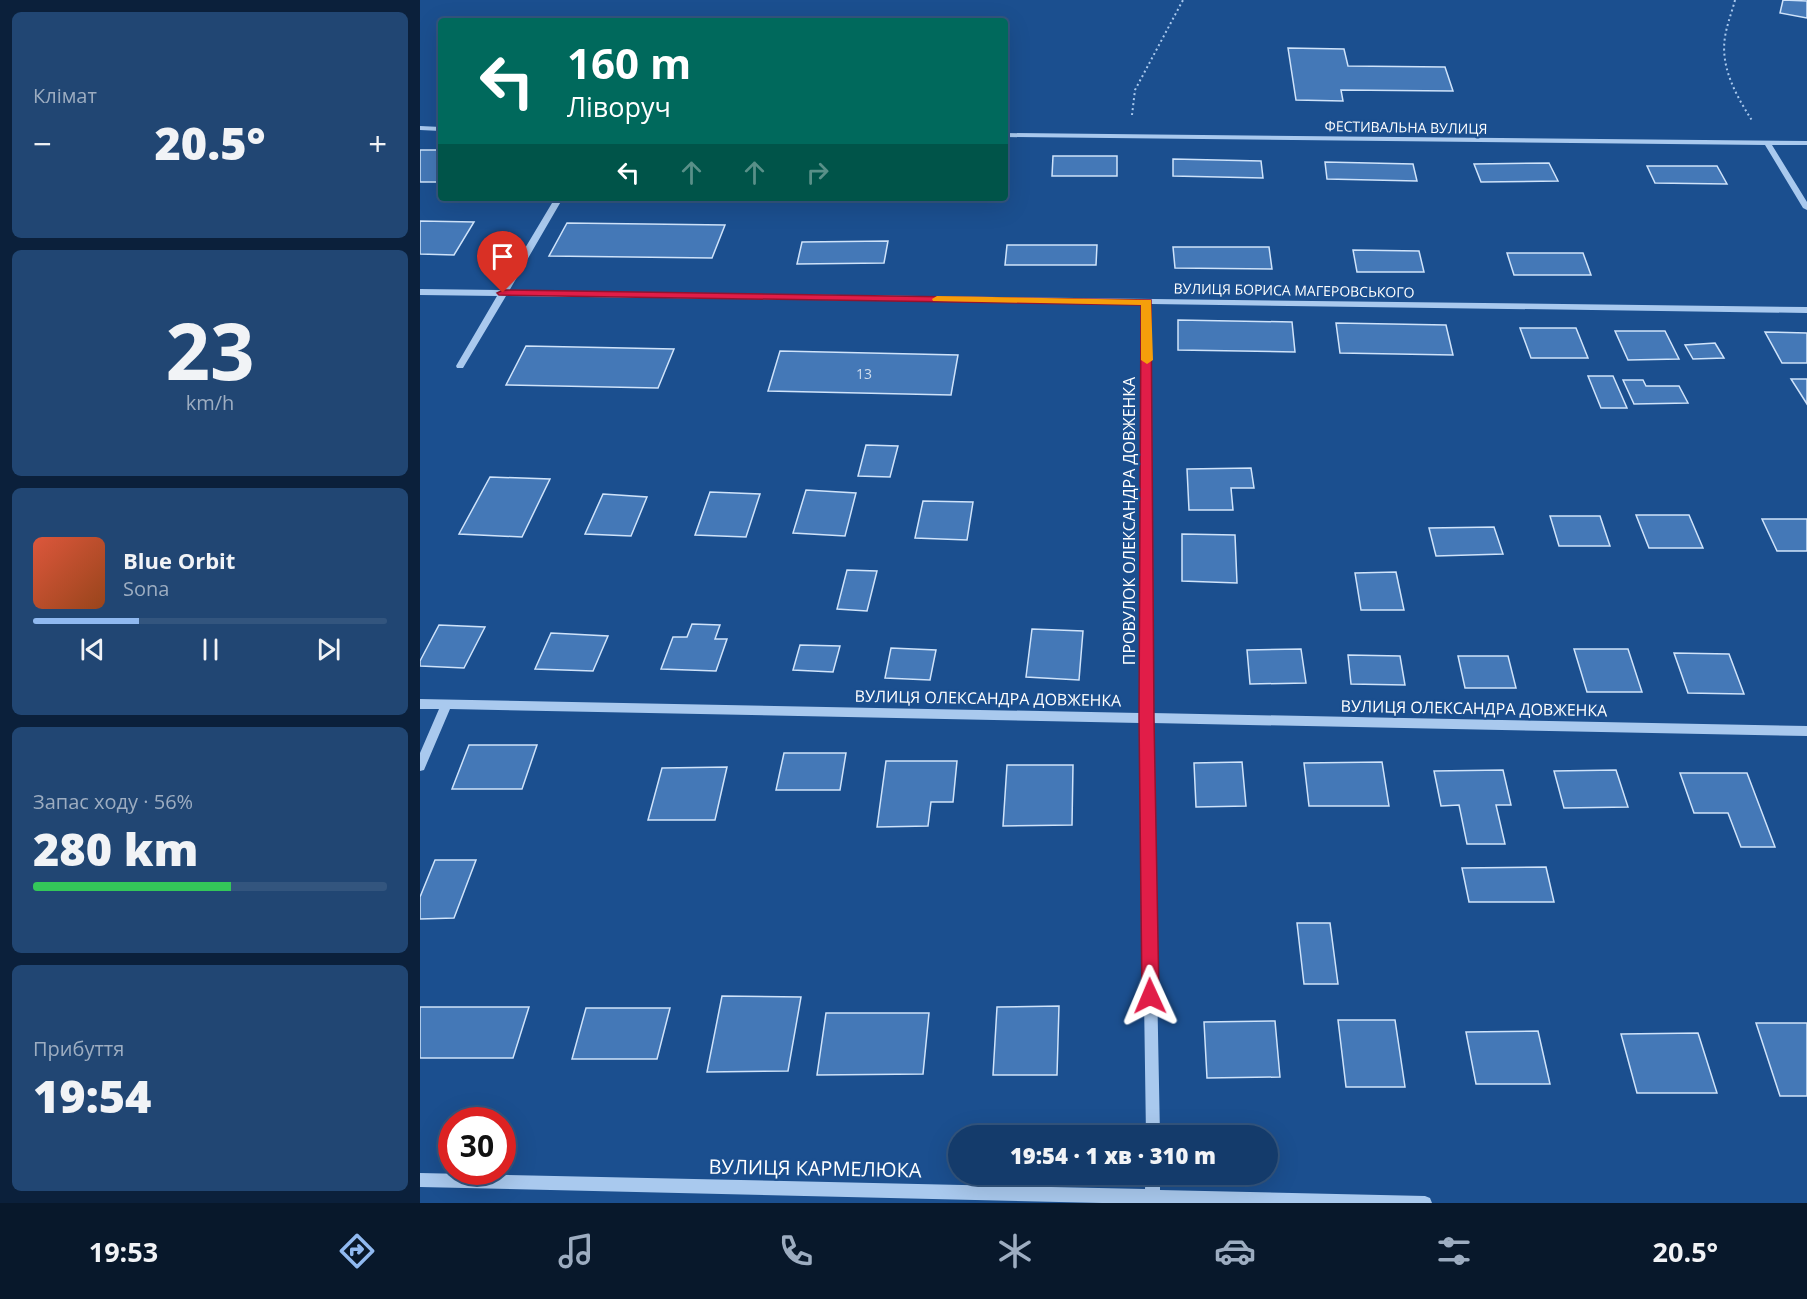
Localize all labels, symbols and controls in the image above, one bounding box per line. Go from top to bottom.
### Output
text: 160 m [567,34,691,91]
icon: left [468,42,546,120]
text: Клімат [33,82,97,109]
text: Ліворуч [567,88,671,125]
text: 20.5° [154,112,266,173]
street label: ФЕСТИВАЛЬНА ВУЛИЦЯ [1324,116,1488,138]
text: − [33,121,52,166]
text: + [368,121,387,166]
icon: left [612,156,645,189]
icon: ahead [675,156,708,189]
icon: ahead [738,156,771,189]
icon: right [801,156,834,189]
pin [477,231,528,293]
icon: arrive [486,240,519,273]
street label: ВУЛИЦЯ БОРИСА МАГЕРОВСЬКОГО [1173,278,1415,302]
text: 23 [165,297,255,403]
house number: 13 [856,364,872,383]
street label: ПРОВУЛОК ОЛЕКСАНДРА ДОВЖЕНКА [1118,376,1140,665]
text: km/h [186,389,234,416]
text: Blue Orbit [123,545,235,575]
text: Sona [123,575,169,602]
icon: previous [76,633,109,666]
icon: pause [194,633,227,666]
icon: next [312,633,345,666]
street label: ВУЛИЦЯ ОЛЕКСАНДРА ДОВЖЕНКА [855,685,1122,711]
street label: ВУЛИЦЯ ОЛЕКСАНДРА ДОВЖЕНКА [1341,695,1608,721]
text: Запас ходу · 56% [33,788,193,815]
text: 280 km [33,818,198,879]
position arrow [1118,964,1182,1028]
text: Прибуття [33,1035,124,1062]
text: 19:54 [33,1065,151,1126]
speed limit sign: 30 [438,1107,516,1185]
text: 19:54 · 1 хв · 310 m [1010,1140,1216,1170]
street label: ВУЛИЦЯ КАРМЕЛЮКА [708,1153,922,1183]
icon: directions [336,1230,378,1272]
icon: music [555,1230,597,1272]
icon: phone [775,1230,817,1272]
icon: climate [994,1230,1036,1272]
icon: car [1214,1230,1256,1272]
icon: filters [1433,1230,1475,1272]
text: 19:53 [89,1233,158,1270]
text: 20.5° [1653,1233,1718,1270]

